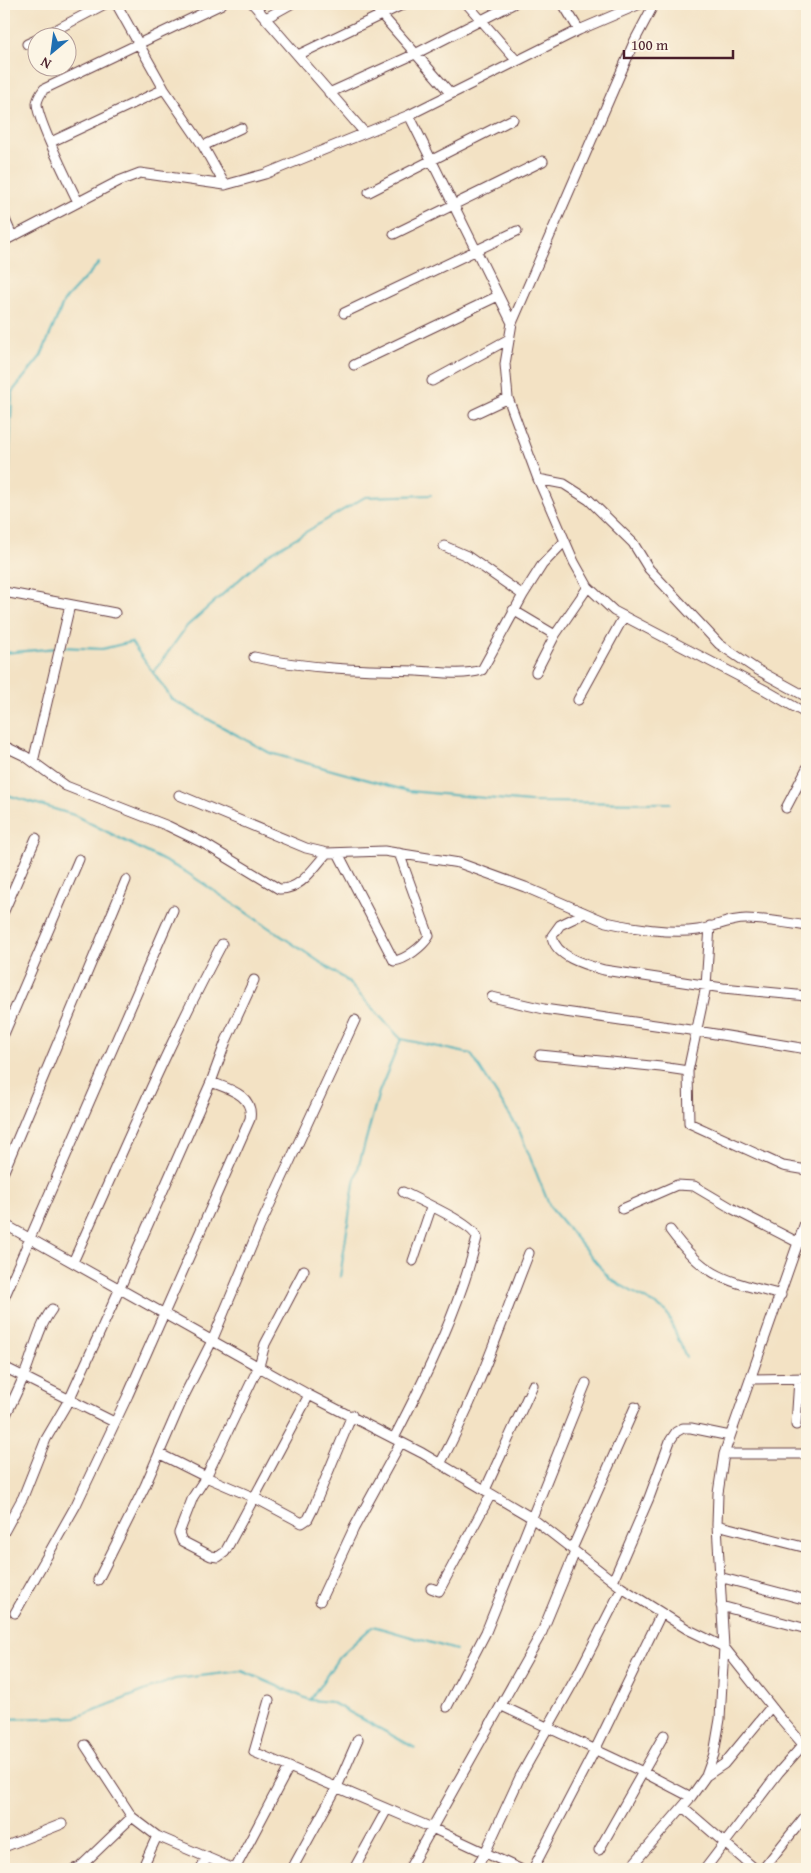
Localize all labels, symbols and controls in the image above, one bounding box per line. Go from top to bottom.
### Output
north arrow [28,28,78,78]
scale bar [624,28,732,60]
text: 100 m [631,34,669,55]
text: N [36,52,55,74]

